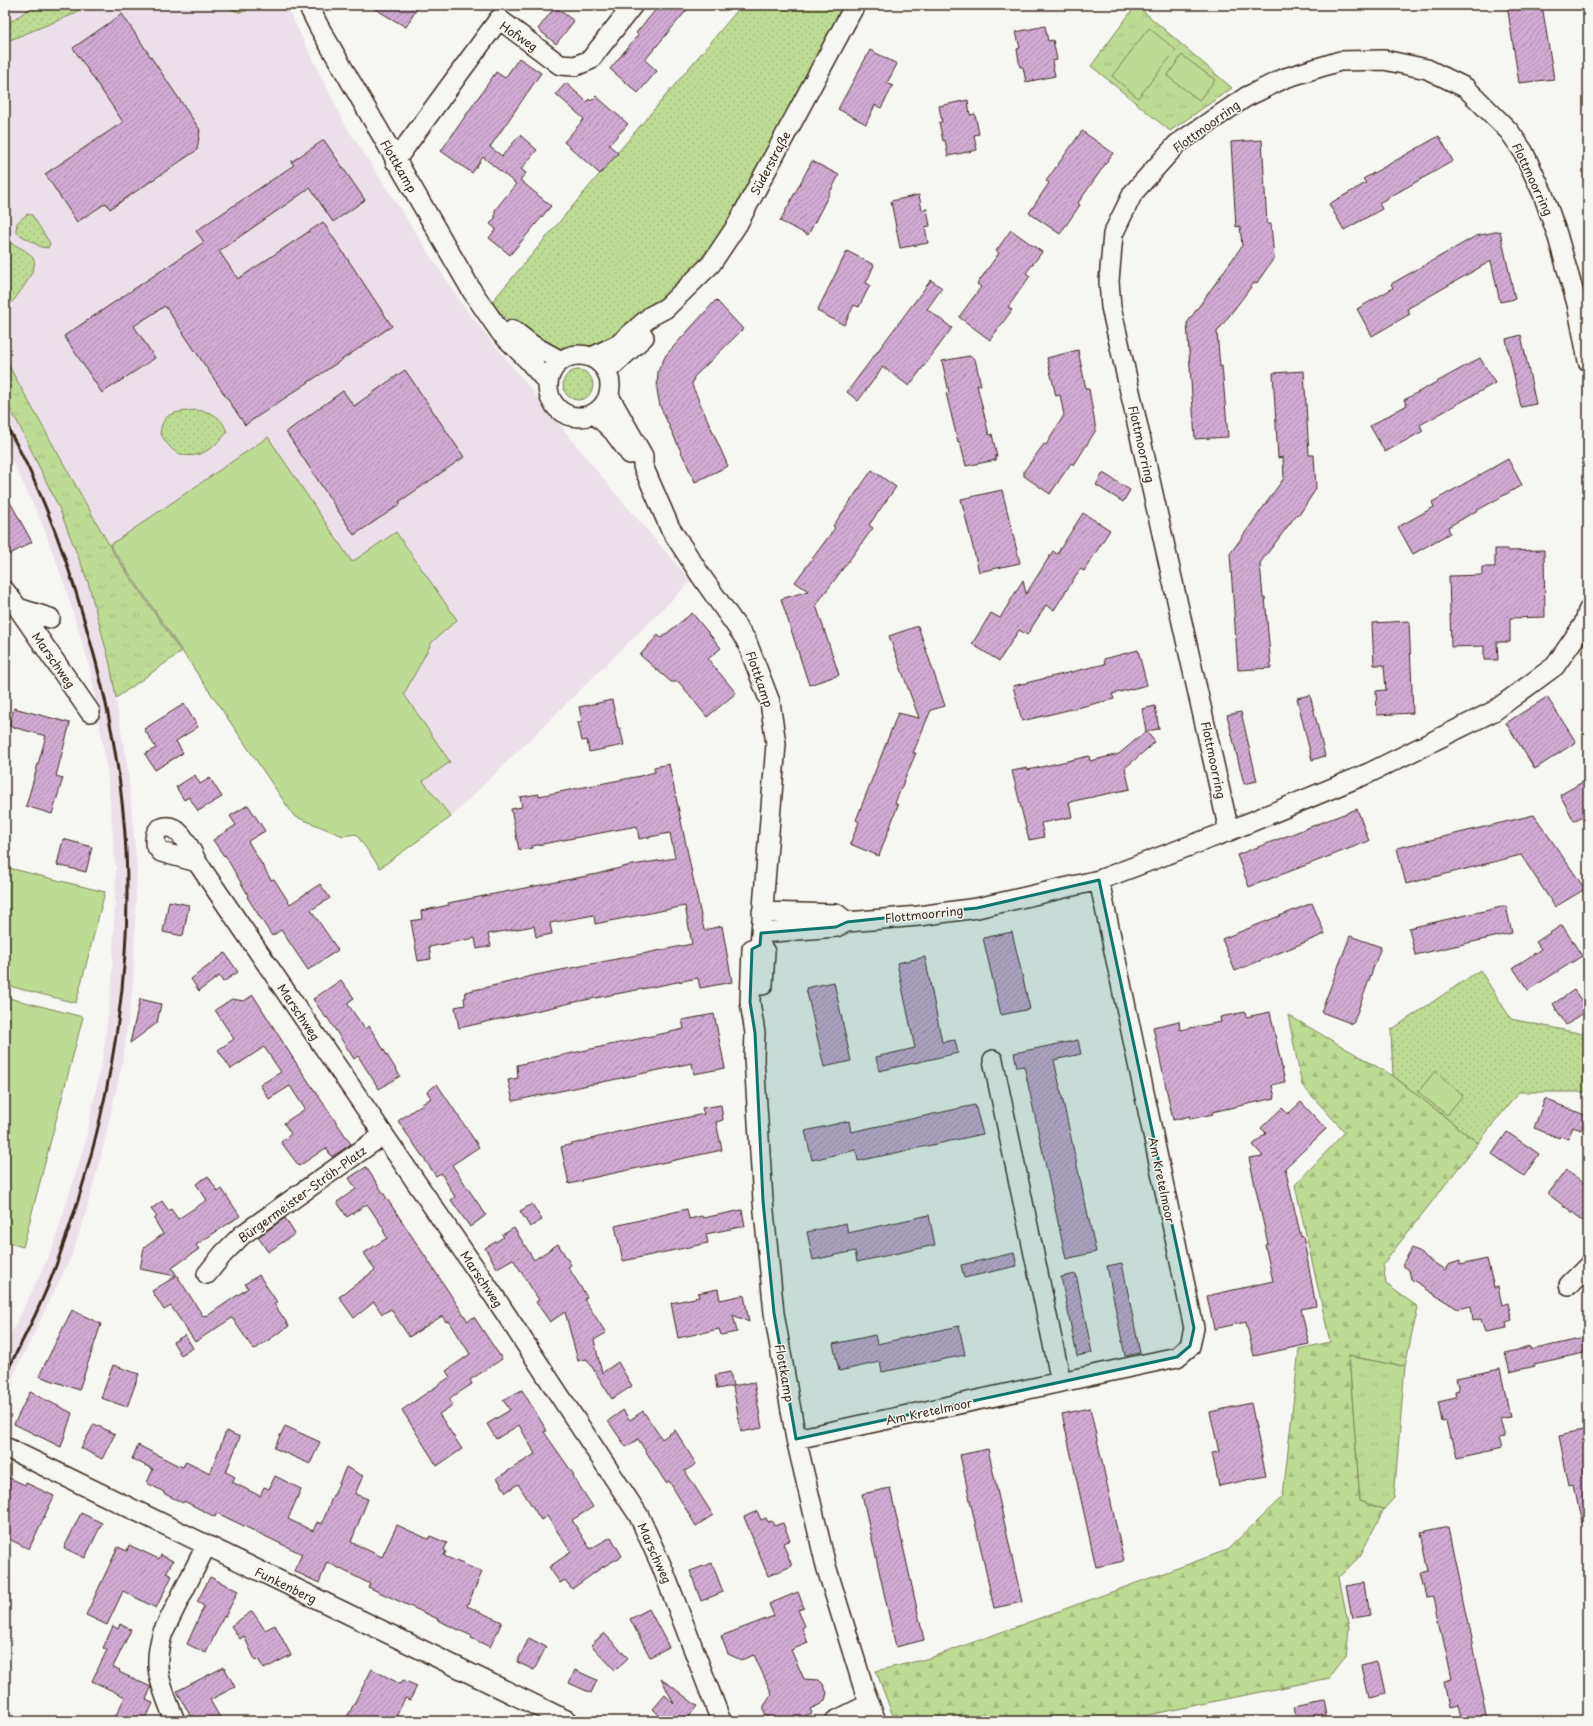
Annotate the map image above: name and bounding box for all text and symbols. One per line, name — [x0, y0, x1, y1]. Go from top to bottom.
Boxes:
street label: Hofweg — [496, 17, 542, 55]
street label: Flottmoorring — [1169, 96, 1243, 156]
street label: Süderstraße — [746, 128, 794, 198]
street label: Flottkamp — [377, 136, 421, 196]
street label: Flottmoorring — [1508, 139, 1558, 219]
street label: Flottmoorring — [1124, 404, 1160, 484]
street label: Marschweg — [28, 628, 80, 692]
street label: Flottkamp — [742, 648, 778, 710]
street label: Flottmoorring — [1197, 720, 1231, 800]
street label: Flottmoorring — [884, 901, 964, 927]
street label: Marschweg — [273, 980, 325, 1044]
street label: Am Kretelmoor — [1144, 1135, 1180, 1225]
street label: Bürgermeister-Ströh-Platz — [234, 1141, 370, 1247]
street label: Marschweg — [456, 1247, 508, 1311]
street label: Flottkamp — [771, 1343, 799, 1403]
street label: Am Kretelmoor — [884, 1393, 974, 1429]
street label: Marschweg — [634, 1520, 676, 1586]
street label: Funkenberg — [252, 1562, 320, 1608]

